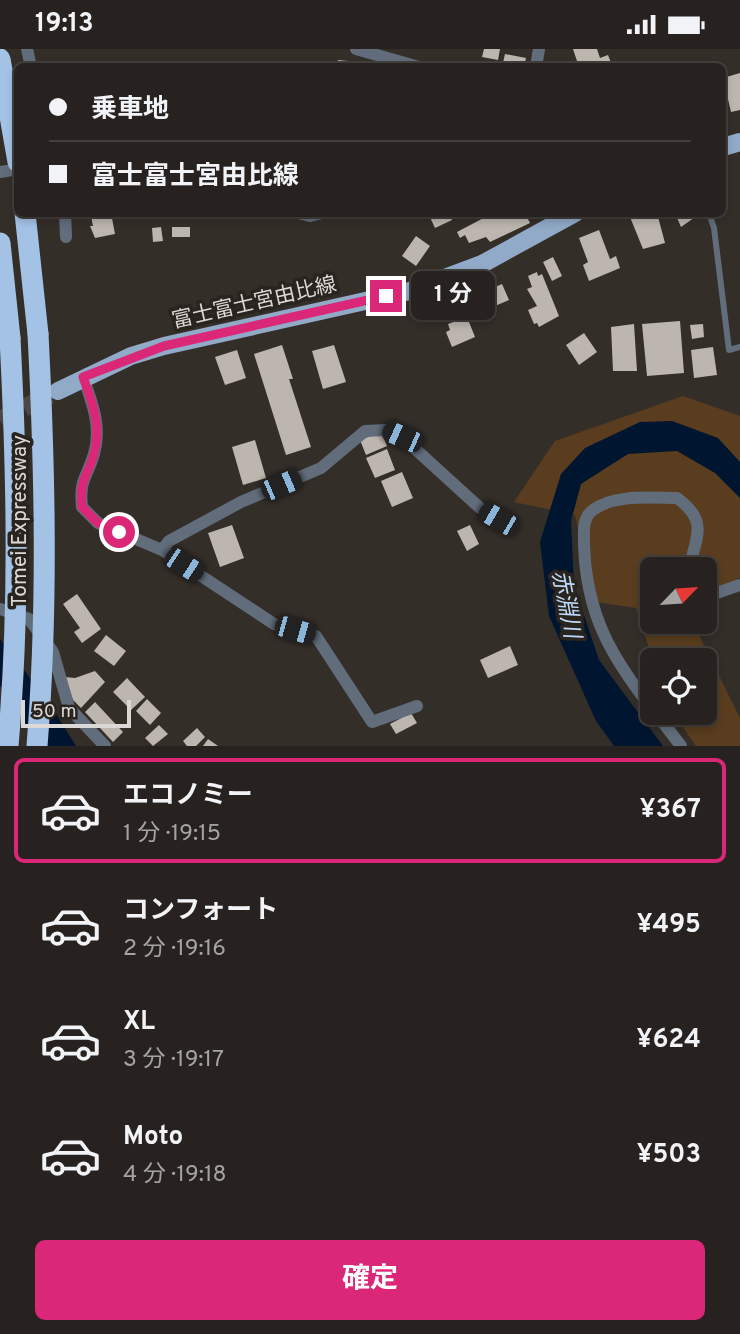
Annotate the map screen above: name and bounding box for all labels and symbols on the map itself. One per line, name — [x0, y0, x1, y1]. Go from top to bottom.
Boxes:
street label: 富士富士宮由比線 — [169, 271, 339, 336]
callout: 1 分 — [410, 271, 494, 321]
route end — [370, 280, 402, 312]
car — [379, 419, 426, 455]
street label: Tomei Expressway — [7, 435, 34, 607]
car — [258, 467, 305, 503]
car — [475, 499, 522, 539]
route start — [103, 516, 135, 548]
car — [161, 545, 208, 585]
north arrow — [640, 557, 718, 633]
water label: 赤淵川 — [544, 568, 586, 644]
car — [272, 614, 319, 646]
scale bar — [21, 697, 131, 729]

